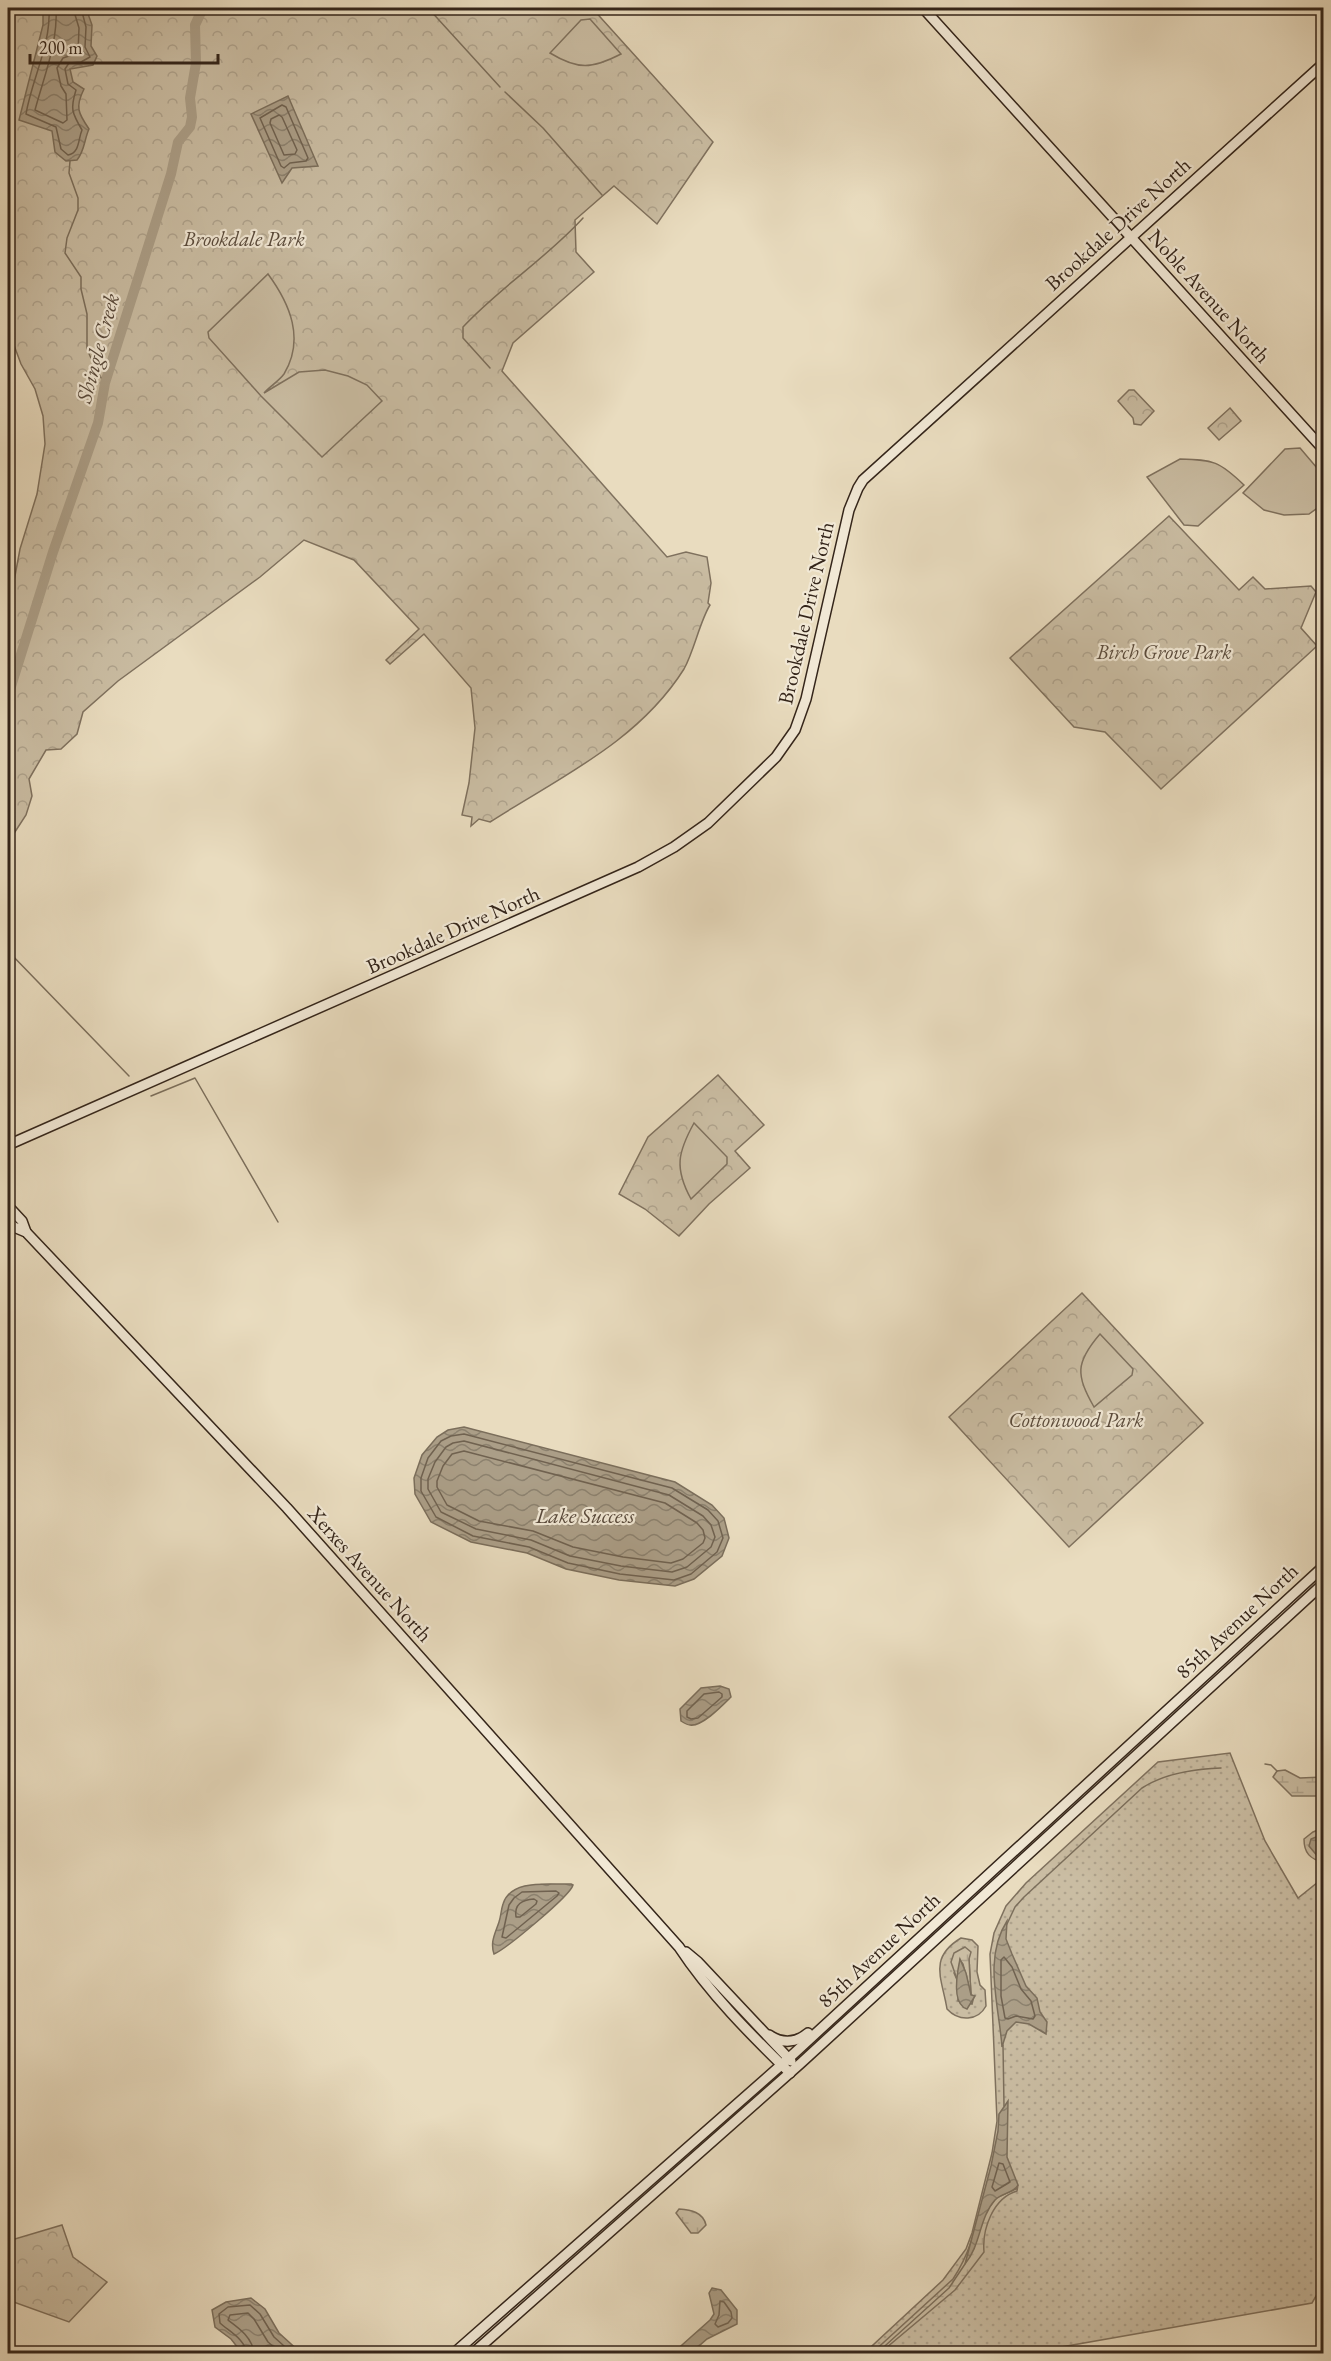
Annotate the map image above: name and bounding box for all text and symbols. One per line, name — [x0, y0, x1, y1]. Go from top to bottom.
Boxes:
scale bar — [30, 27, 218, 65]
text: 200 m — [39, 36, 83, 59]
street label: Brookdale Drive North — [1039, 151, 1196, 296]
street label: Noble Avenue North — [1142, 223, 1277, 368]
park label: Brookdale Park — [182, 225, 305, 252]
water label: Shingle Creek — [69, 290, 126, 407]
street label: Brookdale Drive North — [771, 519, 840, 707]
park label: Birch Grove Park — [1095, 638, 1232, 665]
street label: Brookdale Drive North — [362, 879, 544, 980]
park label: Cottonwood Park — [1009, 1406, 1144, 1433]
street label: Xerxes Avenue North — [302, 1499, 439, 1647]
water label: Lake Success — [535, 1501, 635, 1530]
street label: 85th Avenue North — [1170, 1557, 1304, 1684]
street label: 85th Avenue North — [812, 1886, 946, 2013]

